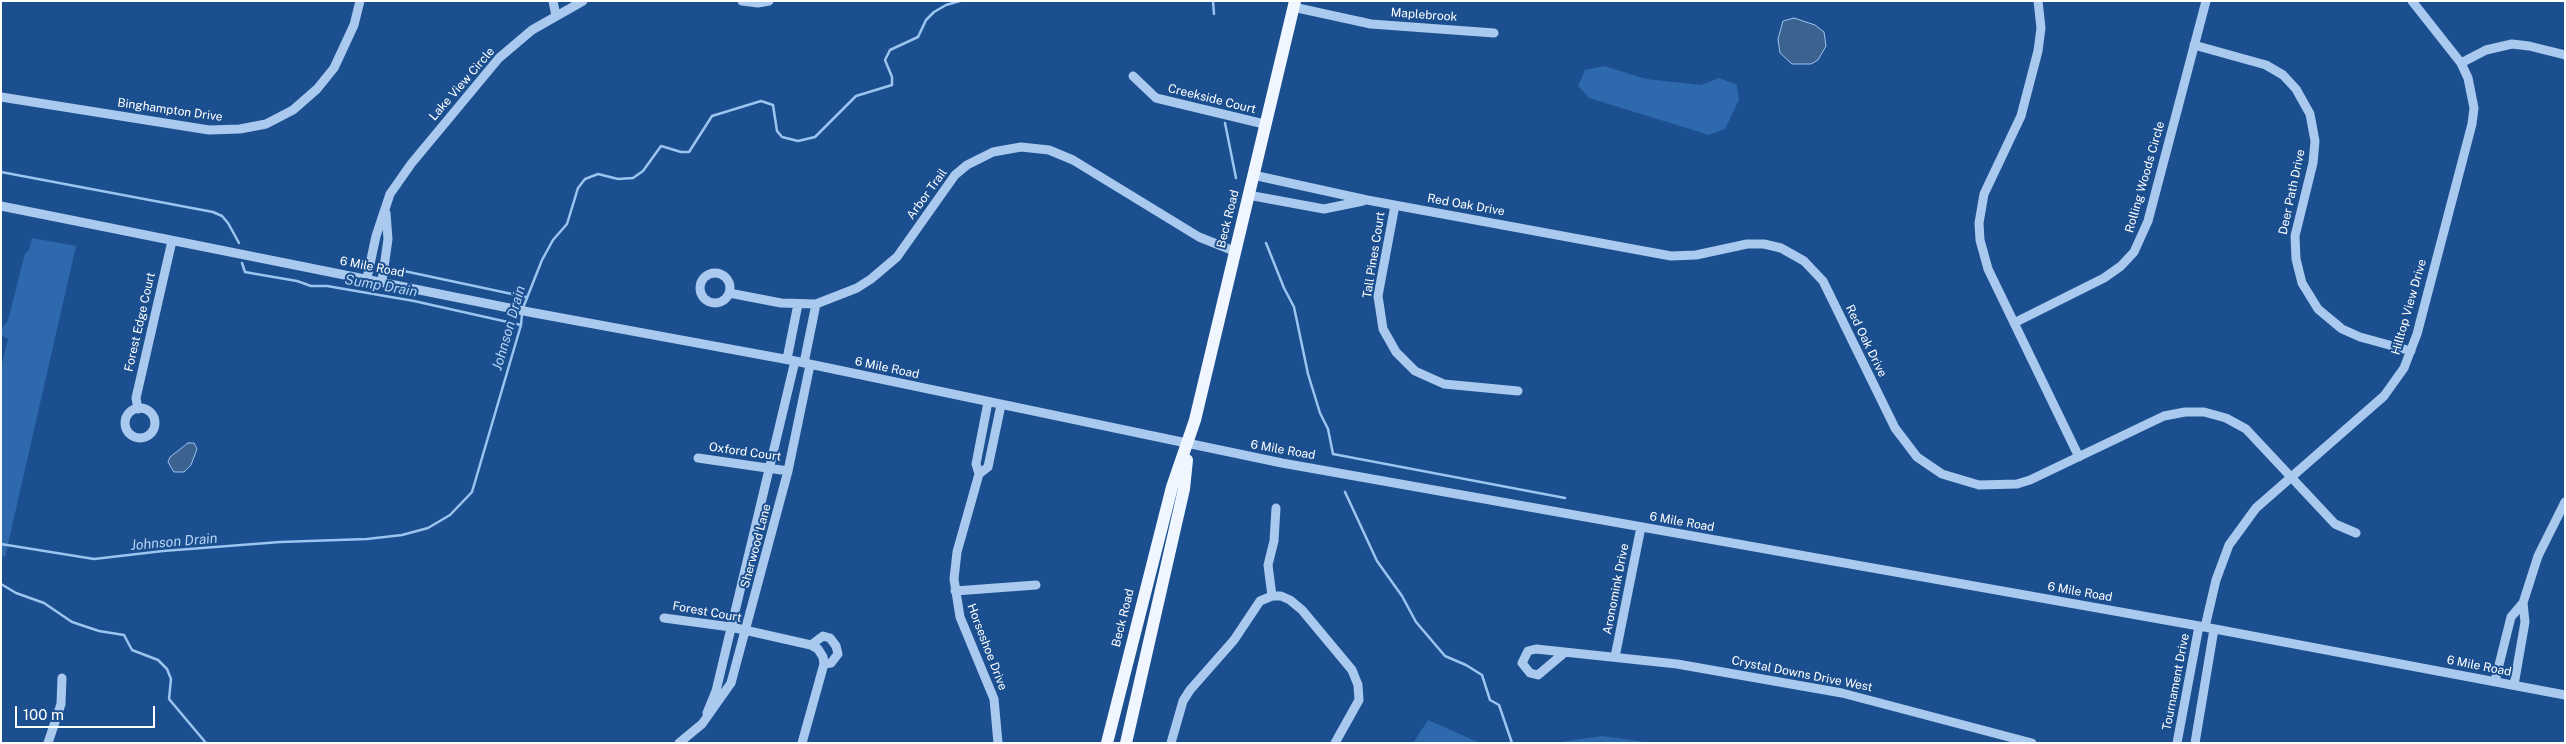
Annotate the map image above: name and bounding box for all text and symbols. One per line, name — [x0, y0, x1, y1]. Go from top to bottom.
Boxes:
street label: Maplebrook — [1390, 5, 1458, 25]
street label: Lake View Circle — [426, 45, 498, 123]
street label: Creekside Court — [1166, 81, 1258, 117]
street label: Binghampton Drive — [116, 95, 224, 125]
street label: Rolling Woods Circle — [2122, 120, 2168, 234]
street label: Deer Path Drive — [2276, 148, 2308, 236]
street label: Arbor Trail — [904, 166, 950, 222]
street label: Beck Road — [1214, 188, 1242, 250]
street label: Red Oak Drive — [1426, 191, 1506, 219]
street label: Tall Pines Court — [1360, 211, 1388, 299]
street label: 6 Mile Road — [338, 254, 406, 280]
street label: Hilltop View Drive — [2388, 257, 2430, 357]
street label: Forest Edge Court — [122, 271, 158, 373]
water label: Sump Drain — [343, 271, 419, 301]
water label: Johnson Drain — [489, 284, 529, 372]
street label: Red Oak Drive — [1842, 303, 1890, 379]
street label: 6 Mile Road — [853, 354, 921, 382]
street label: 6 Mile Road — [1249, 437, 1317, 463]
street label: Oxford Court — [708, 440, 782, 464]
street label: Sherwood Lane — [738, 502, 774, 590]
street label: 6 Mile Road — [1648, 509, 1716, 535]
water label: Johnson Drain — [130, 530, 218, 554]
street label: Aronomink Drive — [1600, 542, 1632, 636]
street label: 6 Mile Road — [2046, 579, 2114, 605]
street label: Beck Road — [1109, 587, 1137, 649]
street label: Forest Court — [671, 599, 743, 625]
street label: Horseshoe Drive — [964, 602, 1010, 692]
street label: Tournament Drive — [2160, 632, 2192, 732]
street label: Crystal Downs Drive West — [1730, 653, 1874, 695]
street label: 6 Mile Road — [2445, 653, 2513, 679]
scale bar — [18, 696, 158, 728]
text: 100 m — [23, 706, 64, 723]

